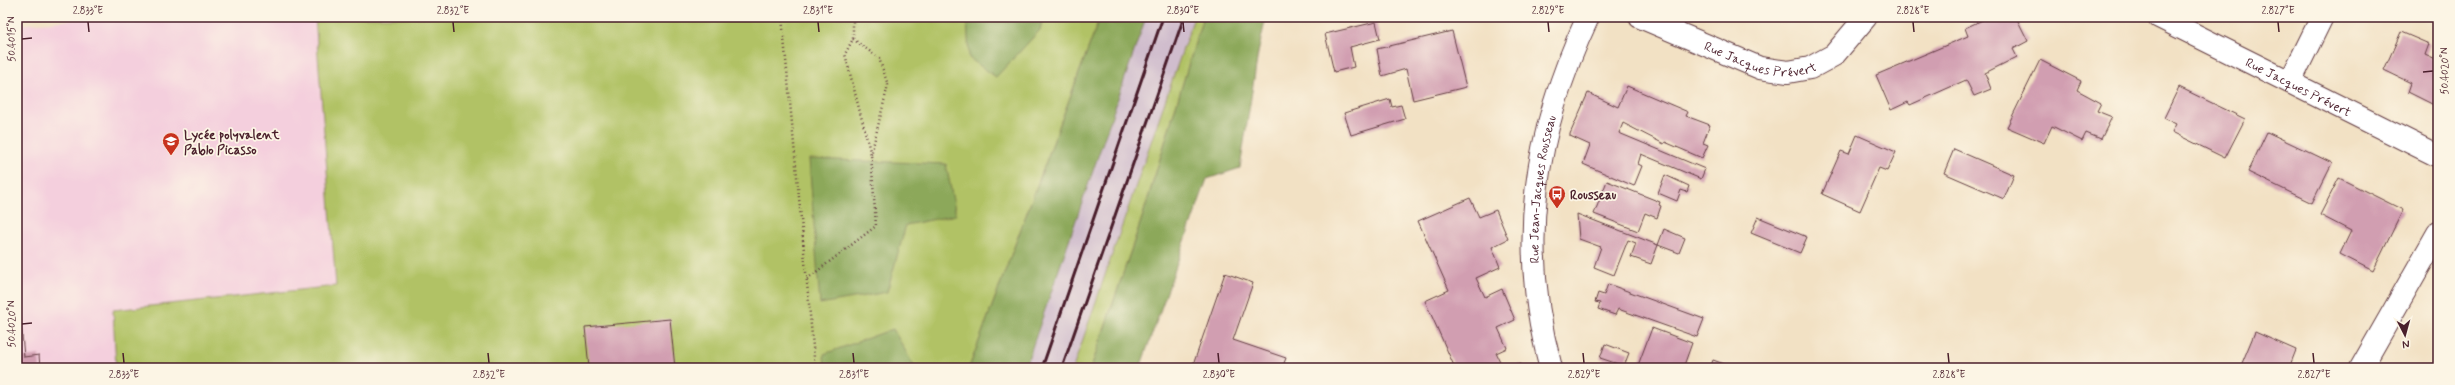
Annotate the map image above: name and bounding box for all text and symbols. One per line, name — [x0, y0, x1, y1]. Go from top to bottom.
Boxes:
text: 2.833°E — [73, 4, 103, 18]
text: 2.832°E — [437, 4, 469, 18]
text: 2.831°E — [803, 4, 833, 18]
text: 2.830°E — [1167, 4, 1199, 18]
text: 2.829°E — [1532, 4, 1564, 18]
text: 2.828°E — [1897, 4, 1930, 18]
text: 2.827°E — [2262, 4, 2295, 18]
text: 50.4015°N — [5, 16, 19, 62]
street label: Rue Jacques Prévert — [1701, 38, 1820, 82]
text: 50.4020°N — [2438, 47, 2452, 95]
street label: Rue Jacques Prévert — [2242, 54, 2354, 121]
street label: Rue Jean-Jacques Rousseau — [1526, 113, 1561, 264]
place label: Lycée polyvalent Pablo Picasso — [184, 127, 280, 159]
school or university icon: Lycée polyvalent Pablo Picasso — [161, 131, 181, 156]
bus stop icon: Rousseau — [1547, 184, 1567, 209]
place label: Rousseau — [1570, 187, 1617, 204]
text: 50.4020°N — [5, 300, 19, 348]
north arrow — [2385, 315, 2425, 355]
text: N — [2402, 337, 2410, 351]
text: 2.833°E — [109, 368, 139, 382]
text: 2.832°E — [473, 368, 505, 382]
text: 2.831°E — [839, 368, 869, 382]
text: 2.830°E — [1203, 368, 1235, 382]
text: 2.829°E — [1568, 368, 1600, 382]
text: 2.828°E — [1933, 368, 1966, 382]
text: 2.827°E — [2298, 368, 2331, 382]

